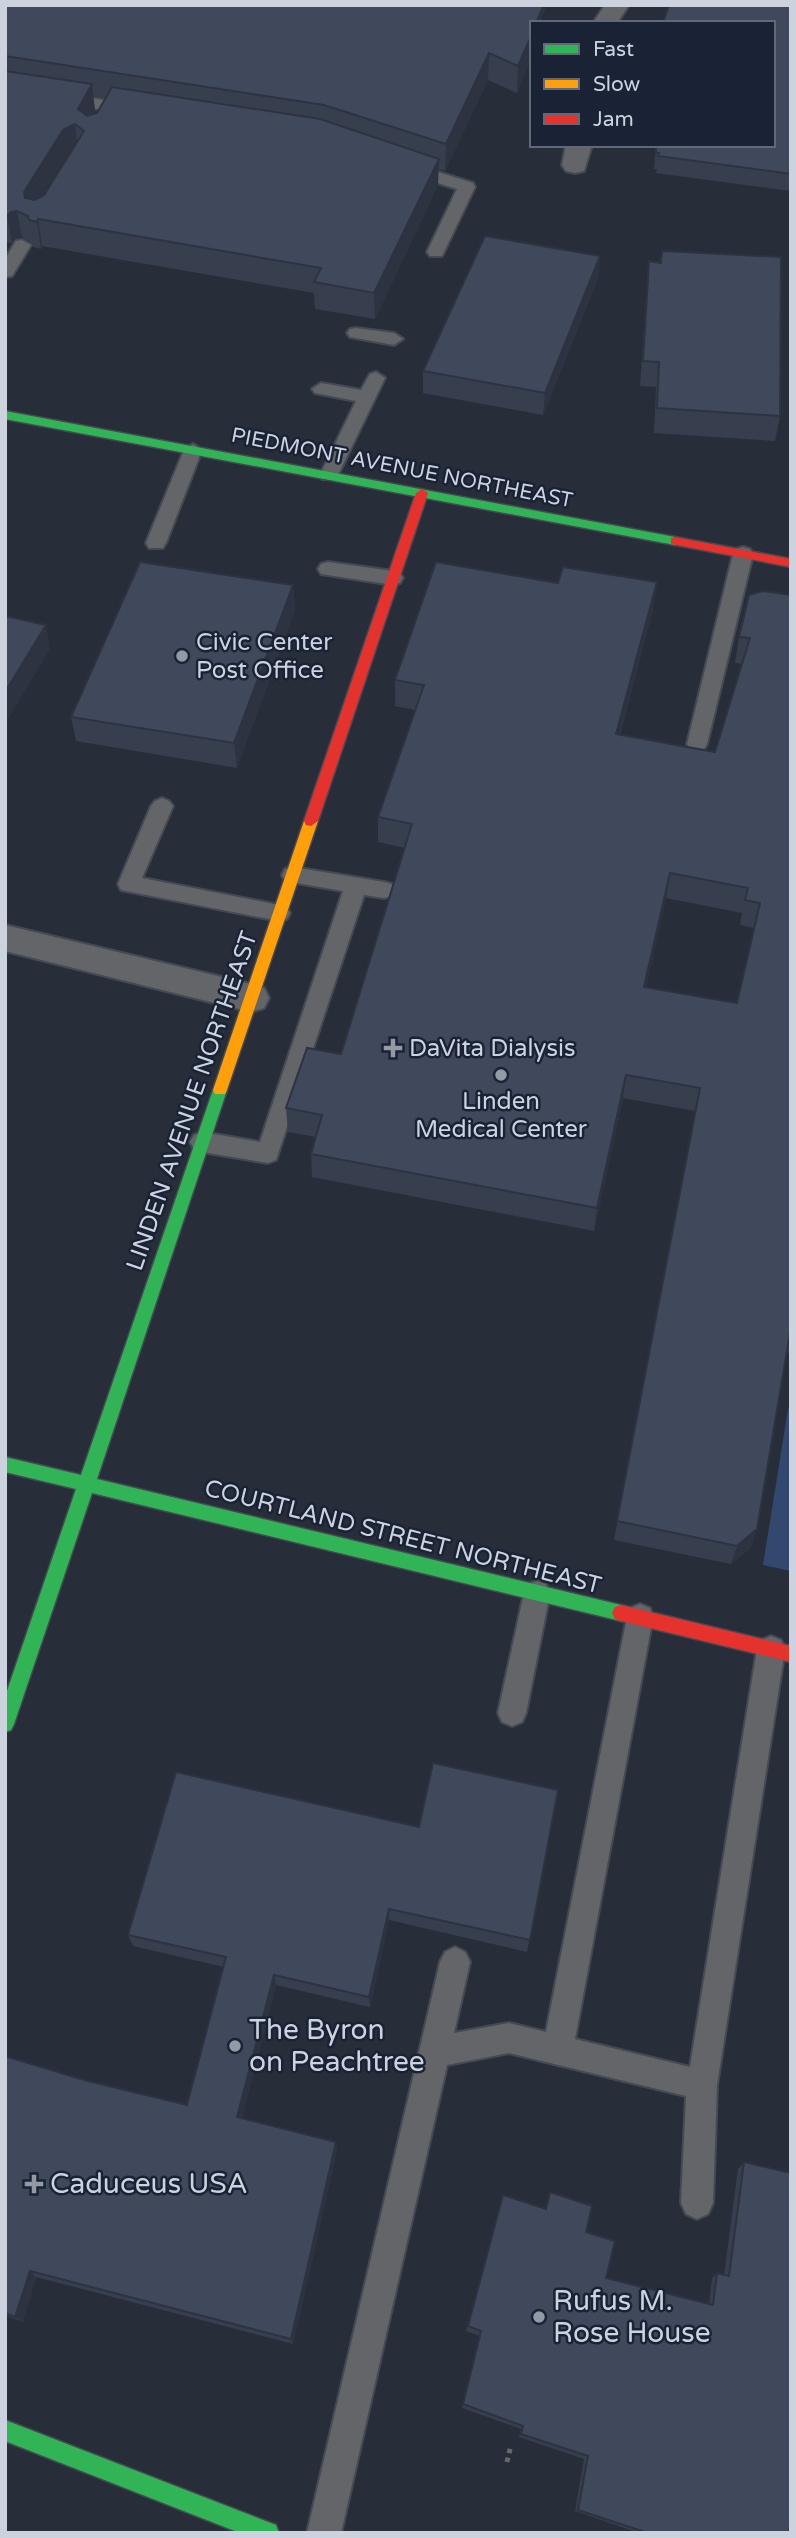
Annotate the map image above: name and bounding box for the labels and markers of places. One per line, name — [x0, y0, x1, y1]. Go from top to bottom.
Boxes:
place label: Civic Center Post Office — [196, 628, 333, 685]
marker: Civic Center Post Office — [174, 648, 190, 664]
place label: DaVita Dialysis — [409, 1034, 575, 1063]
marker: DaVita Dialysis — [383, 1038, 403, 1058]
marker: Linden Medical Center — [493, 1067, 509, 1083]
place label: Linden Medical Center — [415, 1087, 588, 1144]
place label: The Byron on Peachtree — [249, 2013, 425, 2079]
marker: The Byron on Peachtree — [227, 2038, 243, 2054]
place label: Caduceus USA — [50, 2167, 248, 2201]
marker: Caduceus USA — [24, 2174, 44, 2194]
place label: Rufus M. Rose House — [553, 2284, 711, 2350]
marker: Rufus M. Rose House — [531, 2309, 547, 2325]

